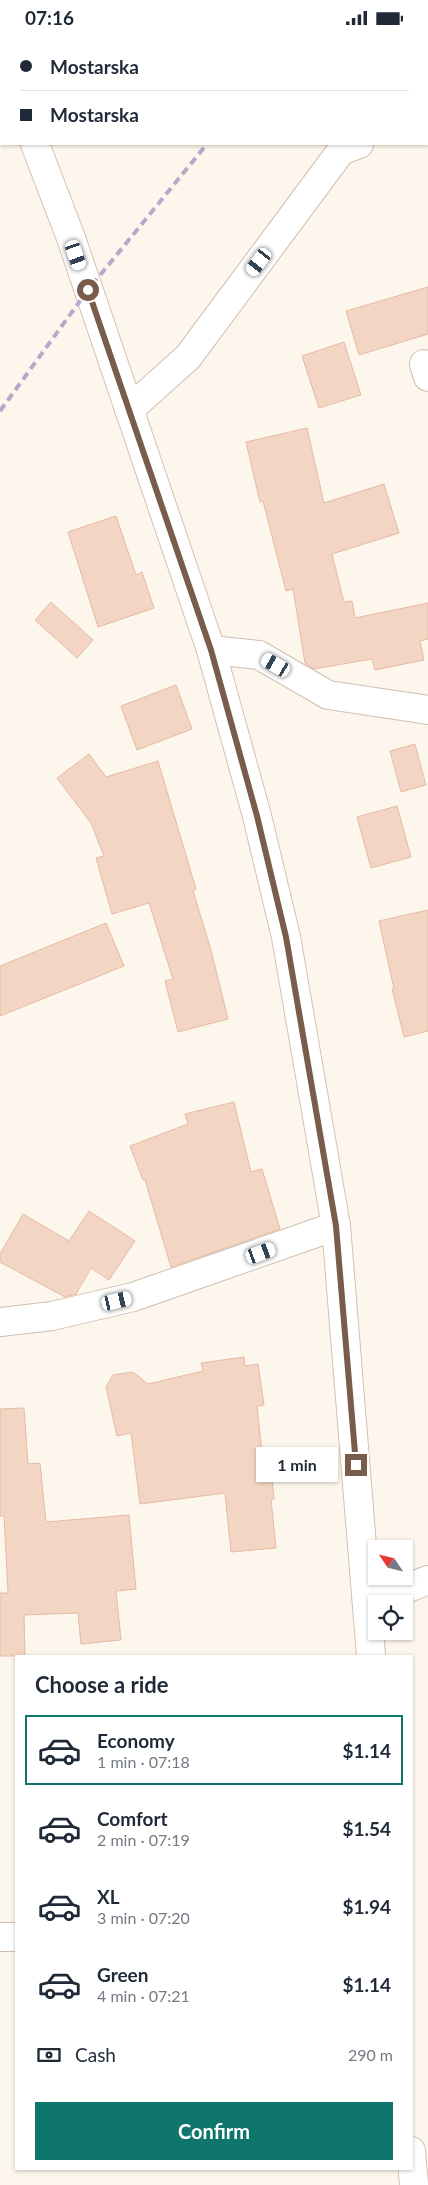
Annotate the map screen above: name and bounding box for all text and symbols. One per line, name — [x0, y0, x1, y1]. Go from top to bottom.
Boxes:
text: 07:16 — [25, 6, 74, 29]
text: Mostarska — [50, 55, 139, 78]
text: Mostarska — [50, 103, 139, 126]
car — [64, 238, 87, 272]
car — [243, 246, 274, 278]
route start — [77, 279, 99, 301]
car — [259, 651, 292, 679]
car — [244, 1241, 277, 1265]
car — [100, 1290, 133, 1312]
callout: 1 min — [256, 1447, 338, 1483]
route end — [345, 1454, 367, 1476]
text: 1 min — [277, 1455, 317, 1474]
north arrow — [368, 1540, 412, 1585]
map controls — [368, 1540, 413, 1640]
button: locate — [368, 1595, 413, 1640]
text: Choose a ride — [35, 1671, 169, 1698]
icon: car — [37, 1728, 82, 1773]
text: Economy — [97, 1729, 175, 1752]
text: $1.14 — [342, 1739, 391, 1762]
text: 1 min · 07:18 — [97, 1752, 190, 1771]
icon: car — [37, 1806, 82, 1851]
text: Comfort — [97, 1807, 168, 1830]
text: $1.54 — [342, 1817, 391, 1840]
text: 2 min · 07:19 — [97, 1830, 190, 1849]
icon: car — [37, 1884, 82, 1929]
text: XL — [97, 1885, 120, 1908]
text: $1.94 — [342, 1895, 391, 1918]
text: 3 min · 07:20 — [97, 1908, 190, 1927]
icon: car — [37, 1962, 82, 2007]
text: Green — [97, 1963, 148, 1986]
text: $1.14 — [342, 1973, 391, 1996]
text: 4 min · 07:21 — [97, 1986, 190, 2005]
icon: cash — [35, 2041, 63, 2069]
text: Cash — [75, 2043, 116, 2066]
text: 290 m — [348, 2045, 393, 2064]
button: Confirm — [35, 2102, 393, 2160]

